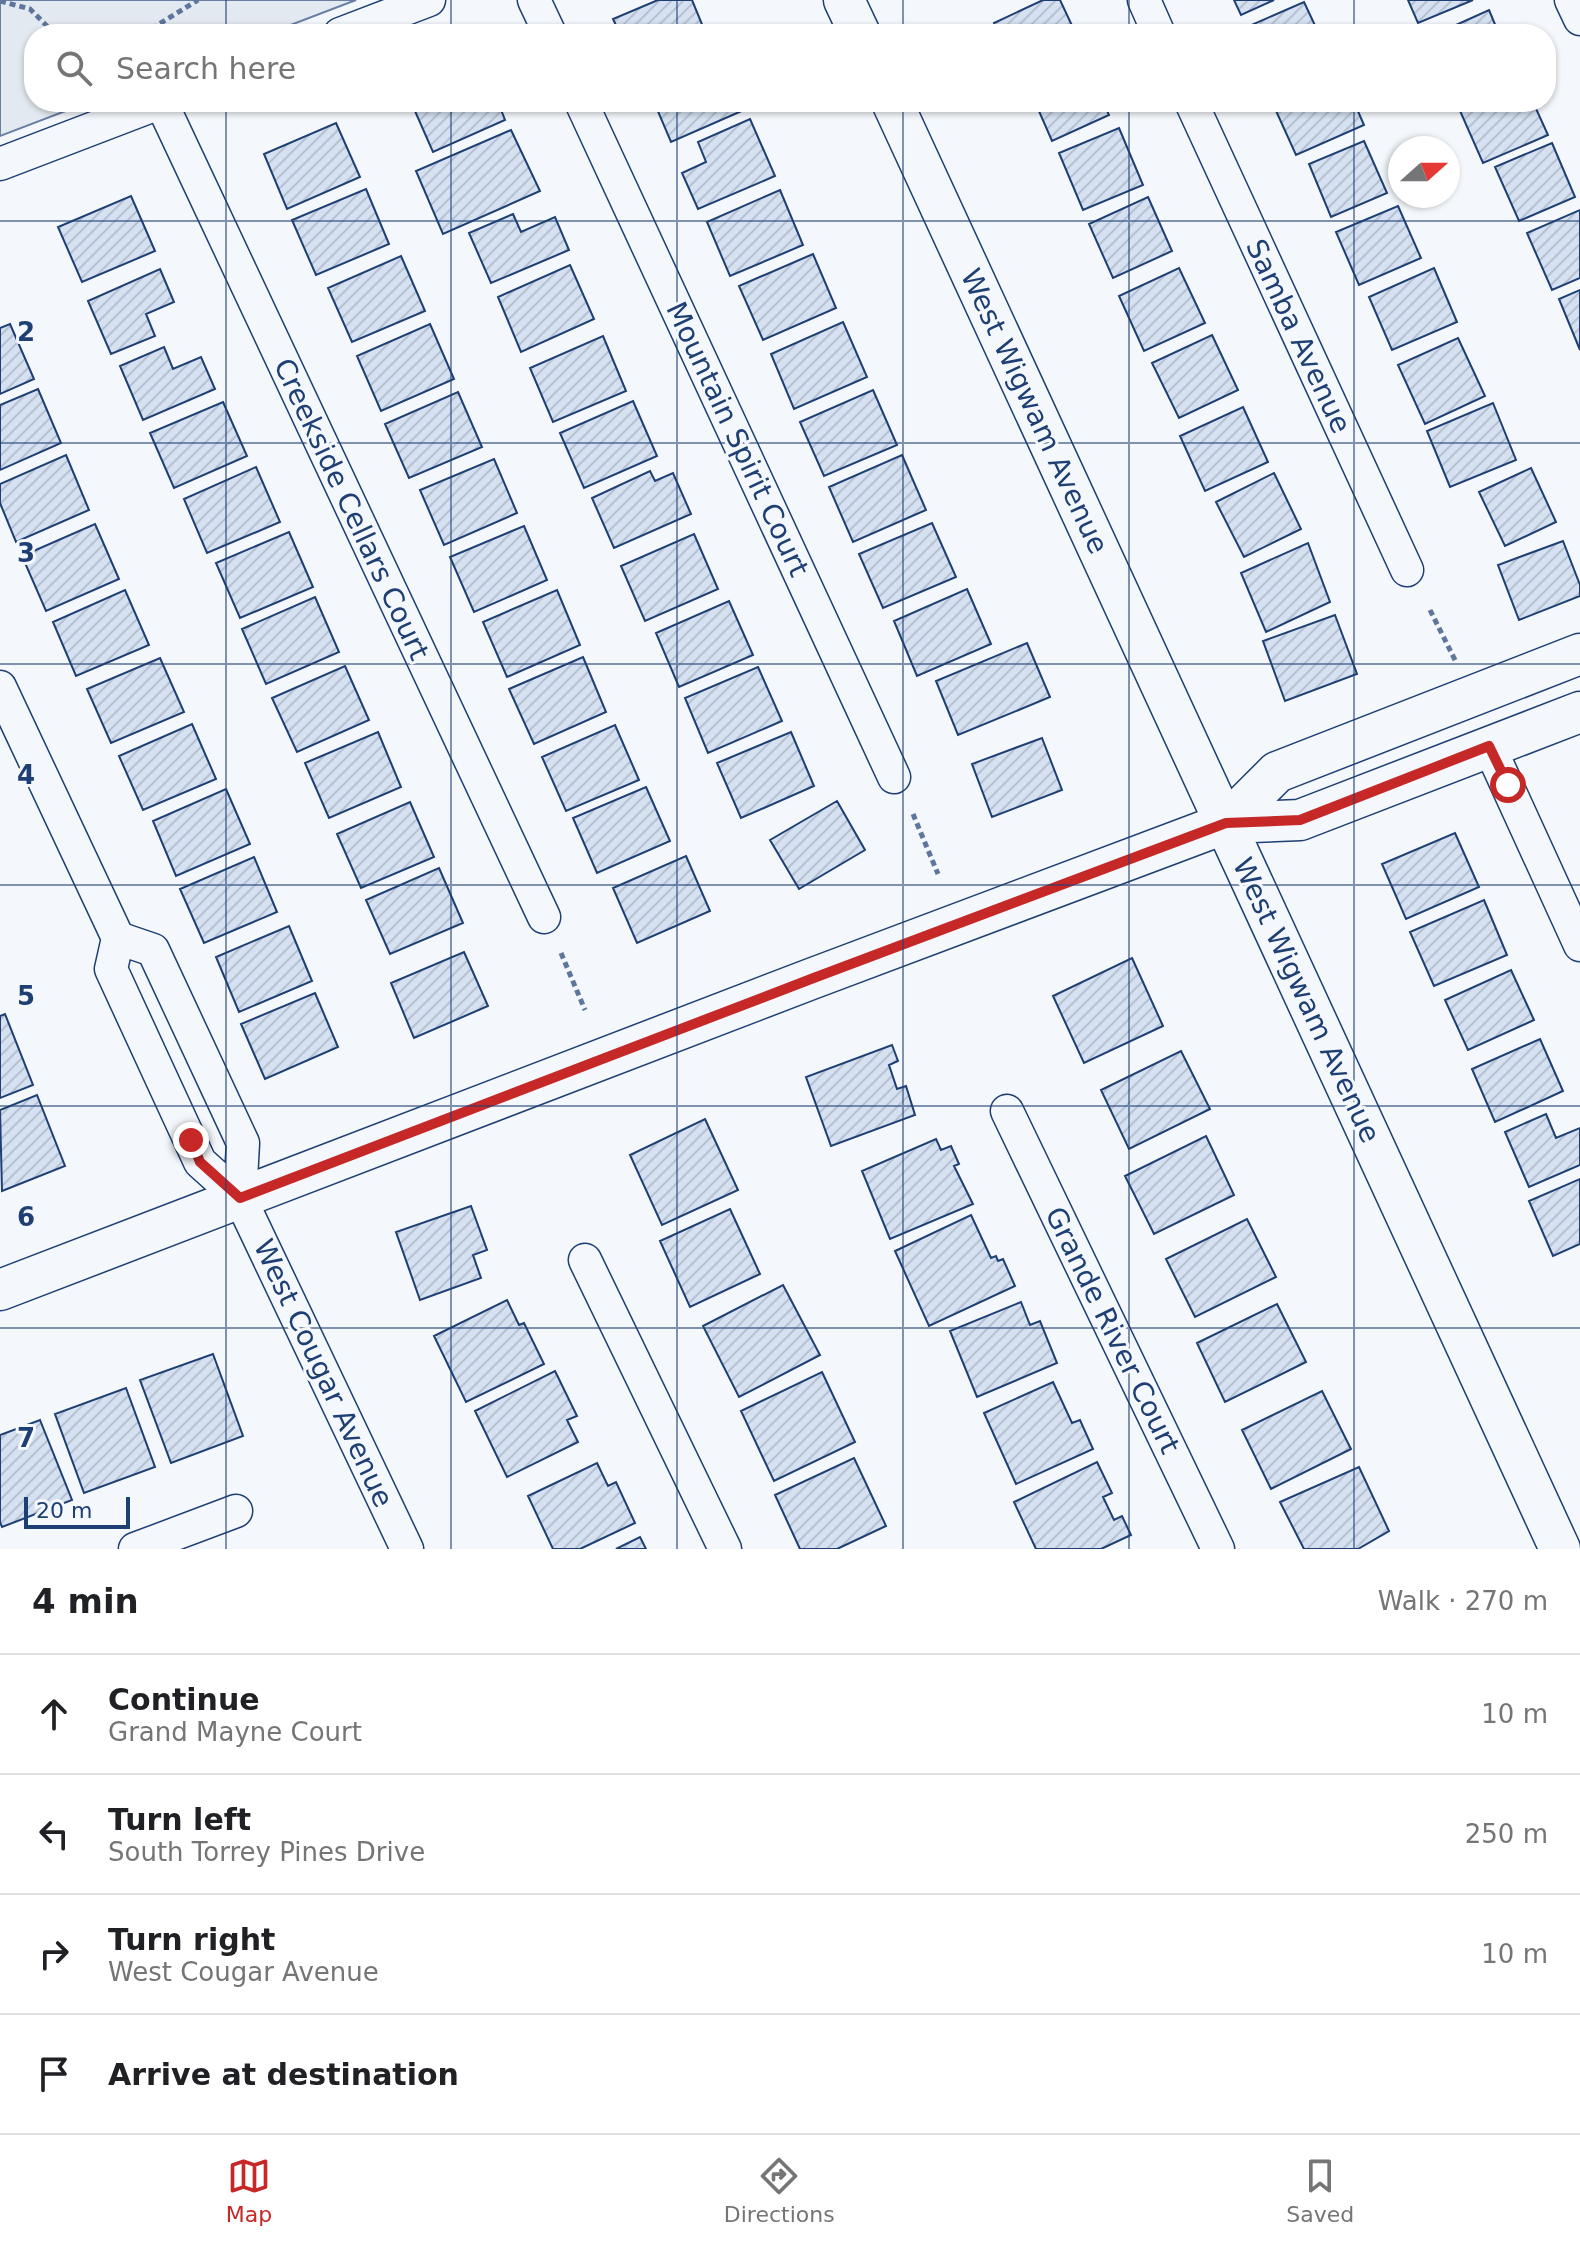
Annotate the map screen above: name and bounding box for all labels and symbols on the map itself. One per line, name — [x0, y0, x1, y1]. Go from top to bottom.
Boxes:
north arrow — [1388, 136, 1460, 208]
street label: Samba Avenue — [1239, 234, 1358, 438]
street label: West Wigwam Avenue — [954, 263, 1115, 559]
street label: Mountain Spirit Court — [659, 297, 816, 582]
text: 2 — [17, 317, 35, 347]
street label: Creekside Cellars Court — [267, 353, 436, 665]
text: 3 — [17, 538, 35, 568]
text: 4 — [17, 760, 35, 790]
route start — [1490, 767, 1526, 803]
street label: West Wigwam Avenue — [1226, 852, 1387, 1148]
text: 5 — [17, 981, 35, 1011]
route end — [173, 1122, 209, 1158]
street label: Grande River Court — [1038, 1201, 1187, 1459]
text: 6 — [17, 1202, 35, 1232]
street label: West Cougar Avenue — [247, 1234, 400, 1512]
text: 7 — [17, 1423, 35, 1453]
scale bar — [24, 1493, 130, 1529]

